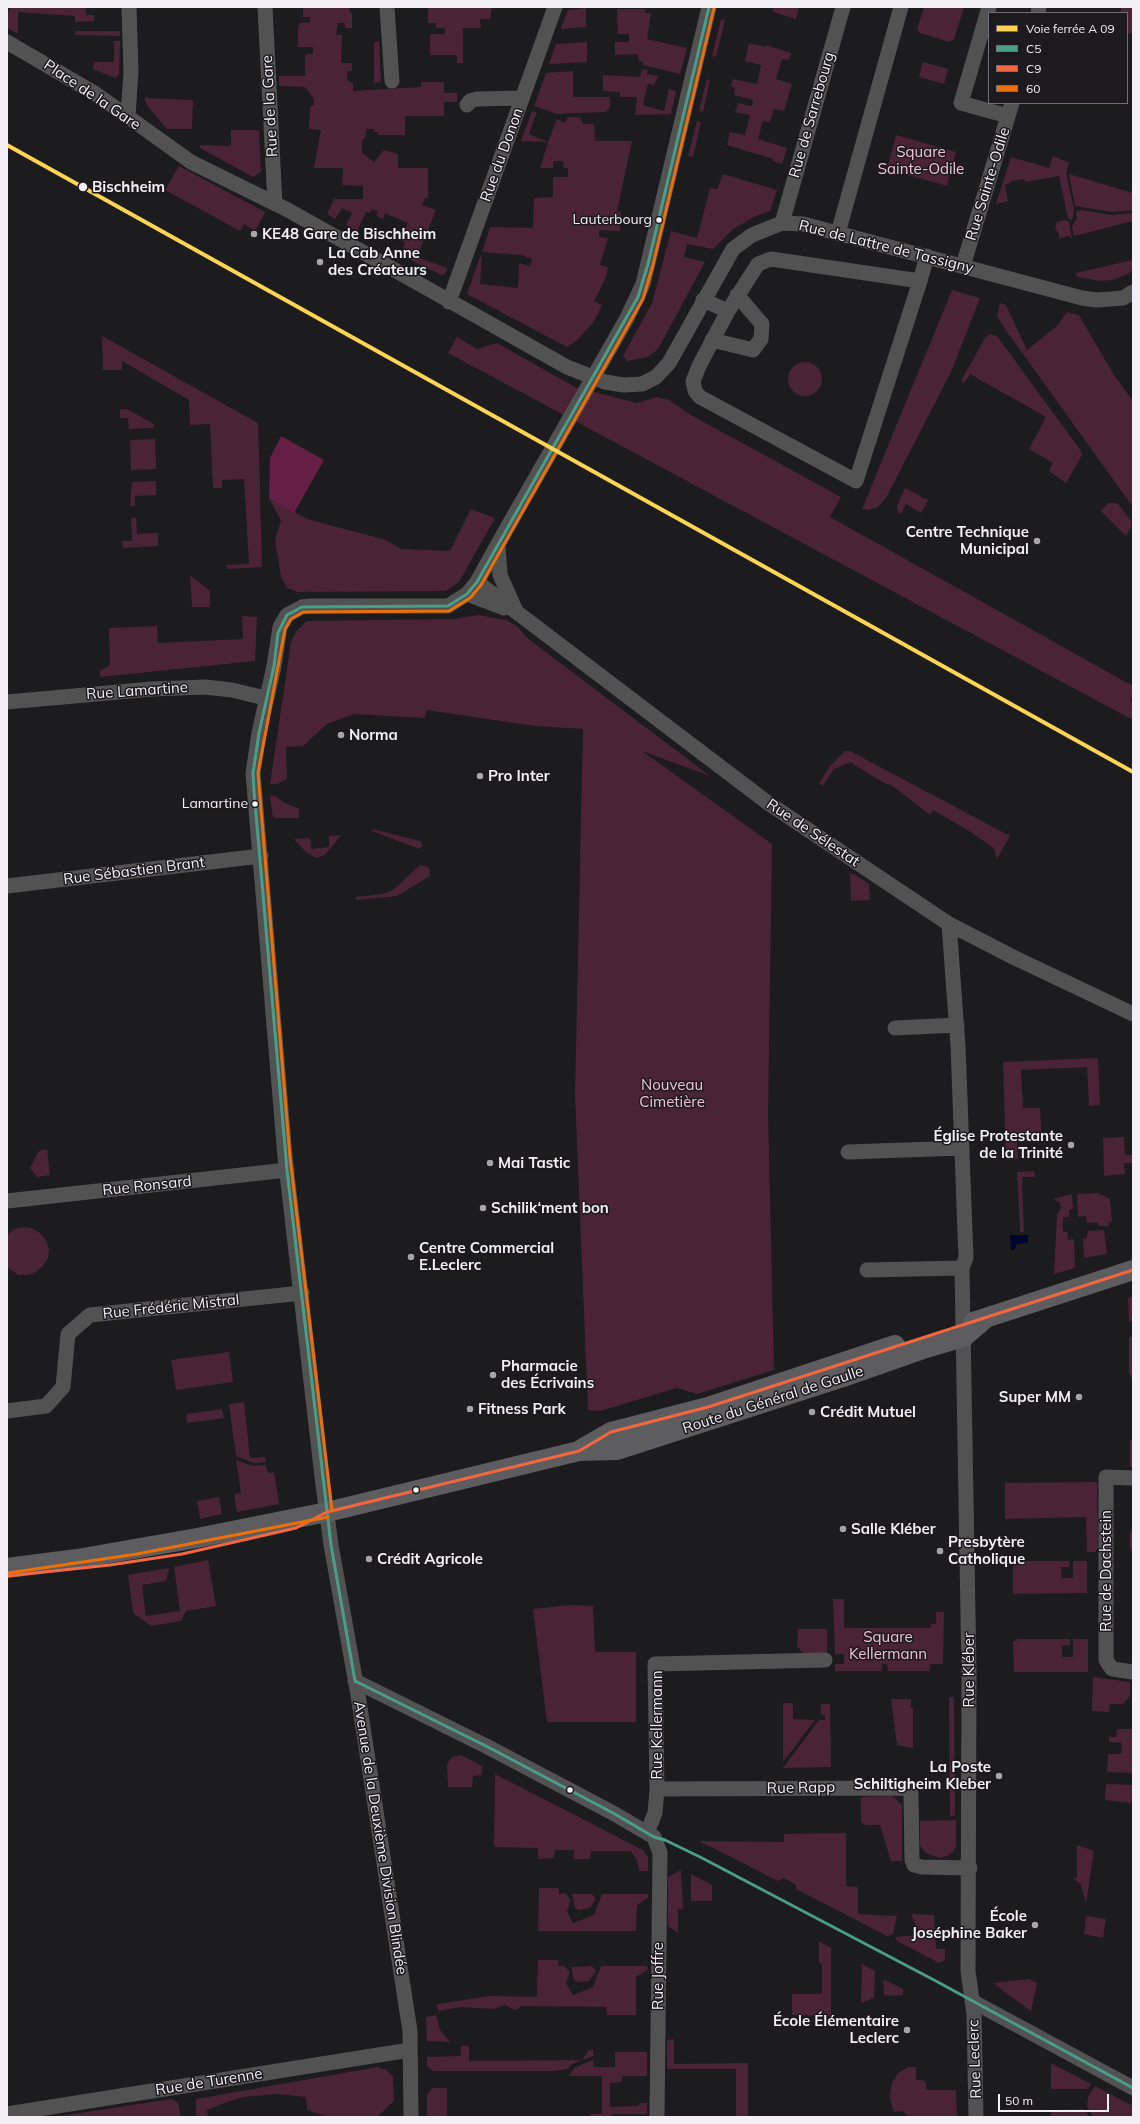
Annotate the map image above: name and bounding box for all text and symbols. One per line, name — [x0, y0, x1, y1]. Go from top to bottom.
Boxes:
legend — [988, 12, 1128, 104]
text: Voie ferrée A 09 — [1026, 21, 1115, 36]
text: C5 — [1026, 41, 1041, 56]
street label: Rue de Sarrebourg — [785, 50, 839, 180]
street label: Rue de la Gare — [258, 55, 282, 157]
street label: Place de la Gare — [40, 56, 144, 134]
text: C9 — [1026, 61, 1041, 76]
text: 60 — [1026, 81, 1040, 96]
street label: Rue du Donon — [477, 106, 527, 204]
street label: Rue Sainte-Odile — [962, 125, 1014, 243]
park label: Square Sainte-Odile — [878, 143, 964, 178]
place label: Bischheim — [92, 178, 165, 196]
marker: Bischheim — [77, 181, 89, 193]
place label: Lauterbourg — [572, 212, 652, 228]
marker: Lauterbourg — [654, 215, 664, 225]
street label: Rue de Lattre de Tassigny — [797, 217, 975, 277]
place label: KE48 Gare de Bischheim — [262, 225, 436, 243]
marker: KE48 Gare de Bischheim — [249, 229, 259, 239]
place label: La Cab Anne des Créateurs — [328, 244, 427, 279]
marker: La Cab Anne des Créateurs — [315, 257, 325, 267]
place label: Centre Technique Municipal — [906, 523, 1029, 558]
marker: Centre Technique Municipal — [1032, 536, 1042, 546]
street label: Rue Lamartine — [85, 678, 189, 704]
place label: Norma — [349, 726, 398, 744]
marker: Norma — [336, 730, 346, 740]
place label: Pro Inter — [488, 767, 550, 785]
marker: Pro Inter — [475, 771, 485, 781]
street label: Rue de Sélestat — [763, 795, 863, 871]
place label: Lamartine — [182, 796, 248, 812]
marker: Lamartine — [250, 799, 260, 809]
street label: Rue Sébastien Brant — [62, 853, 206, 889]
park label: Nouveau Cimetière — [639, 1076, 705, 1111]
place label: Église Protestante de la Trinité — [934, 1127, 1063, 1162]
marker: Église Protestante de la Trinité — [1066, 1140, 1076, 1150]
place label: Mai Tastic — [498, 1154, 570, 1172]
marker: Mai Tastic — [485, 1158, 495, 1168]
street label: Rue Ronsard — [102, 1172, 192, 1200]
place label: Schilik‘ment bon — [491, 1199, 609, 1217]
marker: Schilik‘ment bon — [478, 1203, 488, 1213]
place label: Centre Commercial E.Leclerc — [419, 1239, 554, 1274]
marker: Centre Commercial E.Leclerc — [406, 1252, 416, 1262]
street label: Rue Frédéric Mistral — [102, 1291, 240, 1323]
place label: Pharmacie des Écrivains — [501, 1357, 594, 1392]
street label: Route du Général de Gaulle — [680, 1362, 866, 1438]
marker: Pharmacie des Écrivains — [488, 1370, 498, 1380]
place label: Super MM — [999, 1388, 1071, 1406]
marker: Super MM — [1074, 1392, 1084, 1402]
place label: Fitness Park — [478, 1400, 566, 1418]
place label: Crédit Mutuel — [820, 1403, 916, 1421]
marker: Fitness Park — [465, 1404, 475, 1414]
marker: Crédit Mutuel — [807, 1407, 817, 1417]
unlabelled marker — [411, 1485, 421, 1495]
street label: Rue de Dachstein — [1097, 1510, 1115, 1632]
place label: Salle Kléber — [851, 1520, 936, 1538]
marker: Salle Kléber — [838, 1524, 848, 1534]
place label: Presbytère Catholique — [948, 1533, 1025, 1568]
marker: Presbytère Catholique — [935, 1546, 945, 1556]
place label: Crédit Agricole — [377, 1550, 483, 1568]
marker: Crédit Agricole — [364, 1554, 374, 1564]
park label: Square Kellermann — [849, 1628, 927, 1663]
street label: Rue Kléber — [960, 1633, 978, 1707]
street label: Rue Kellermann — [648, 1670, 666, 1780]
street label: Avenue de la Deuxième Division Blindée — [349, 1700, 411, 1976]
place label: La Poste Schiltigheim Kleber — [854, 1758, 991, 1793]
marker: La Poste Schiltigheim Kleber — [994, 1771, 1004, 1781]
street label: Rue Rapp — [767, 1778, 835, 1798]
unlabelled marker — [565, 1785, 575, 1795]
place label: École Joséphine Baker — [911, 1907, 1027, 1942]
marker: École Joséphine Baker — [1030, 1920, 1040, 1930]
street label: Rue Joffre — [649, 1942, 667, 2010]
place label: École Élémentaire Leclerc — [773, 2012, 899, 2047]
street label: Rue Leclerc — [965, 2019, 985, 2099]
marker: École Élémentaire Leclerc — [902, 2025, 912, 2035]
street label: Rue de Turenne — [154, 2065, 264, 2099]
scale bar — [1000, 2086, 1111, 2112]
text: 50 m — [1005, 2093, 1033, 2108]

